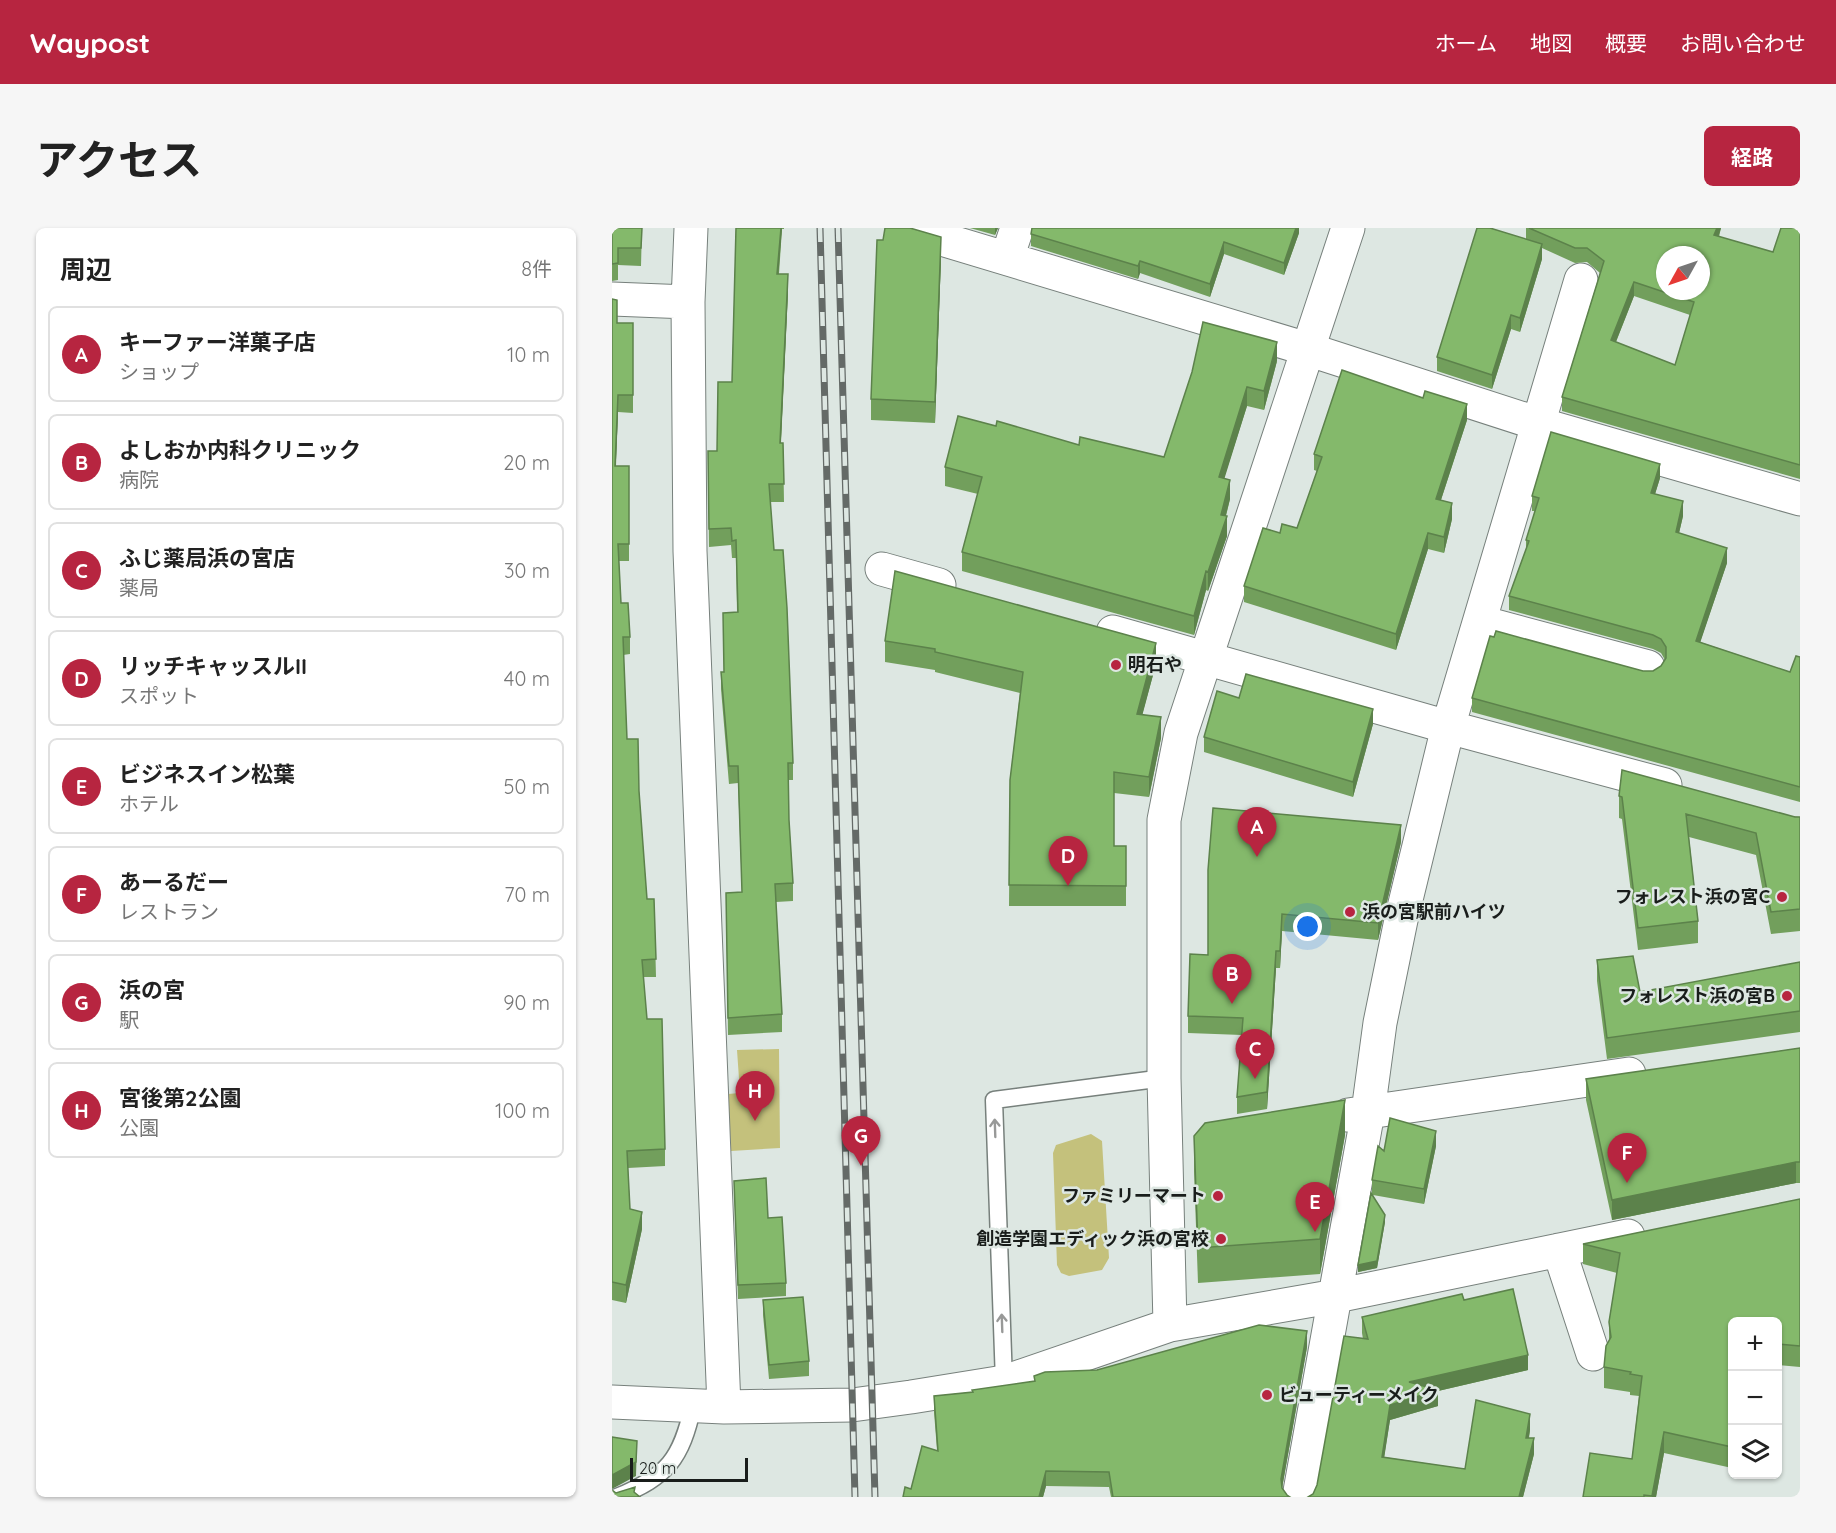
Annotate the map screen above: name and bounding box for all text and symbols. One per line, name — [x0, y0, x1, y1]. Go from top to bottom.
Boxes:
text: Waypost — [30, 25, 150, 60]
text: ホーム — [1435, 30, 1497, 56]
text: 地図 — [1530, 30, 1572, 56]
text: 概要 — [1605, 30, 1647, 56]
text: お問い合わせ — [1680, 30, 1806, 56]
button: 経路 — [1704, 126, 1800, 186]
text: アクセス — [36, 133, 202, 186]
north arrow — [1656, 246, 1710, 300]
text: 周辺 — [60, 253, 112, 286]
text: 8件 — [521, 256, 552, 281]
text: キーファー洋菓子店 — [119, 328, 316, 356]
text: A — [75, 342, 88, 367]
text: 10 m — [507, 342, 550, 367]
text: ショップ — [119, 359, 199, 384]
text: よしおか内科クリニック — [119, 436, 361, 464]
text: B — [75, 450, 88, 475]
text: 20 m — [503, 450, 550, 475]
text: 病院 — [119, 467, 159, 492]
text: ふじ薬局浜の宮店 — [119, 544, 295, 572]
text: C — [75, 558, 88, 583]
text: 30 m — [504, 558, 550, 583]
text: 薬局 — [119, 575, 159, 600]
text: リッチキャッスルII — [119, 652, 307, 680]
place label: 明石や — [1128, 653, 1182, 676]
marker: 明石や — [1109, 658, 1123, 672]
text: D — [74, 666, 89, 691]
text: 40 m — [504, 666, 550, 691]
text: スポット — [119, 683, 199, 708]
text: ビジネスイン松葉 — [119, 760, 295, 788]
text: E — [76, 774, 87, 799]
text: 50 m — [504, 774, 550, 799]
text: ホテル — [119, 791, 179, 816]
pin: A — [1238, 808, 1276, 857]
pin: D — [1048, 836, 1088, 886]
text: あーるだー — [119, 868, 229, 896]
text: F — [76, 882, 87, 907]
text: 70 m — [504, 882, 550, 907]
place label: フォレスト浜の宮C — [1615, 885, 1770, 908]
marker: フォレスト浜の宮C — [1775, 890, 1789, 904]
text: レストラン — [119, 899, 219, 924]
place label: 浜の宮駅前ハイツ — [1362, 900, 1506, 923]
marker: 浜の宮駅前ハイツ — [1343, 905, 1357, 919]
your location — [1293, 912, 1322, 941]
pin: B — [1212, 954, 1252, 1004]
text: 浜の宮 — [119, 976, 185, 1004]
place label: フォレスト浜の宮B — [1619, 984, 1775, 1007]
marker: フォレスト浜の宮B — [1780, 989, 1794, 1003]
text: G — [75, 990, 88, 1015]
text: 90 m — [503, 990, 550, 1015]
text: 駅 — [119, 1007, 139, 1032]
pin: C — [1236, 1030, 1274, 1079]
pin: H — [736, 1072, 774, 1121]
text: 宮後第2公園 — [119, 1084, 242, 1112]
text: H — [74, 1098, 89, 1123]
text: 100 m — [495, 1098, 550, 1123]
text: 公園 — [119, 1115, 159, 1140]
pin: G — [842, 1116, 880, 1166]
one-way arrow — [990, 1119, 1001, 1139]
pin: F — [1608, 1134, 1646, 1183]
pin: E — [1296, 1182, 1334, 1232]
place label: ファミリーマート — [1062, 1184, 1206, 1207]
marker: ファミリーマート — [1211, 1189, 1225, 1203]
place label: 創造学園エディック浜の宮校 — [976, 1227, 1209, 1250]
marker: 創造学園エディック浜の宮校 — [1214, 1232, 1228, 1246]
one-way arrow — [996, 1314, 1008, 1334]
map controls — [1728, 1317, 1782, 1479]
button: + — [1728, 1317, 1782, 1371]
button: − — [1728, 1371, 1782, 1425]
place label: ビューティーメイク — [1279, 1383, 1439, 1406]
marker: ビューティーメイク — [1260, 1388, 1274, 1402]
button: layers — [1728, 1425, 1782, 1479]
scale bar — [630, 1455, 748, 1482]
text: 20 m — [639, 1458, 676, 1478]

